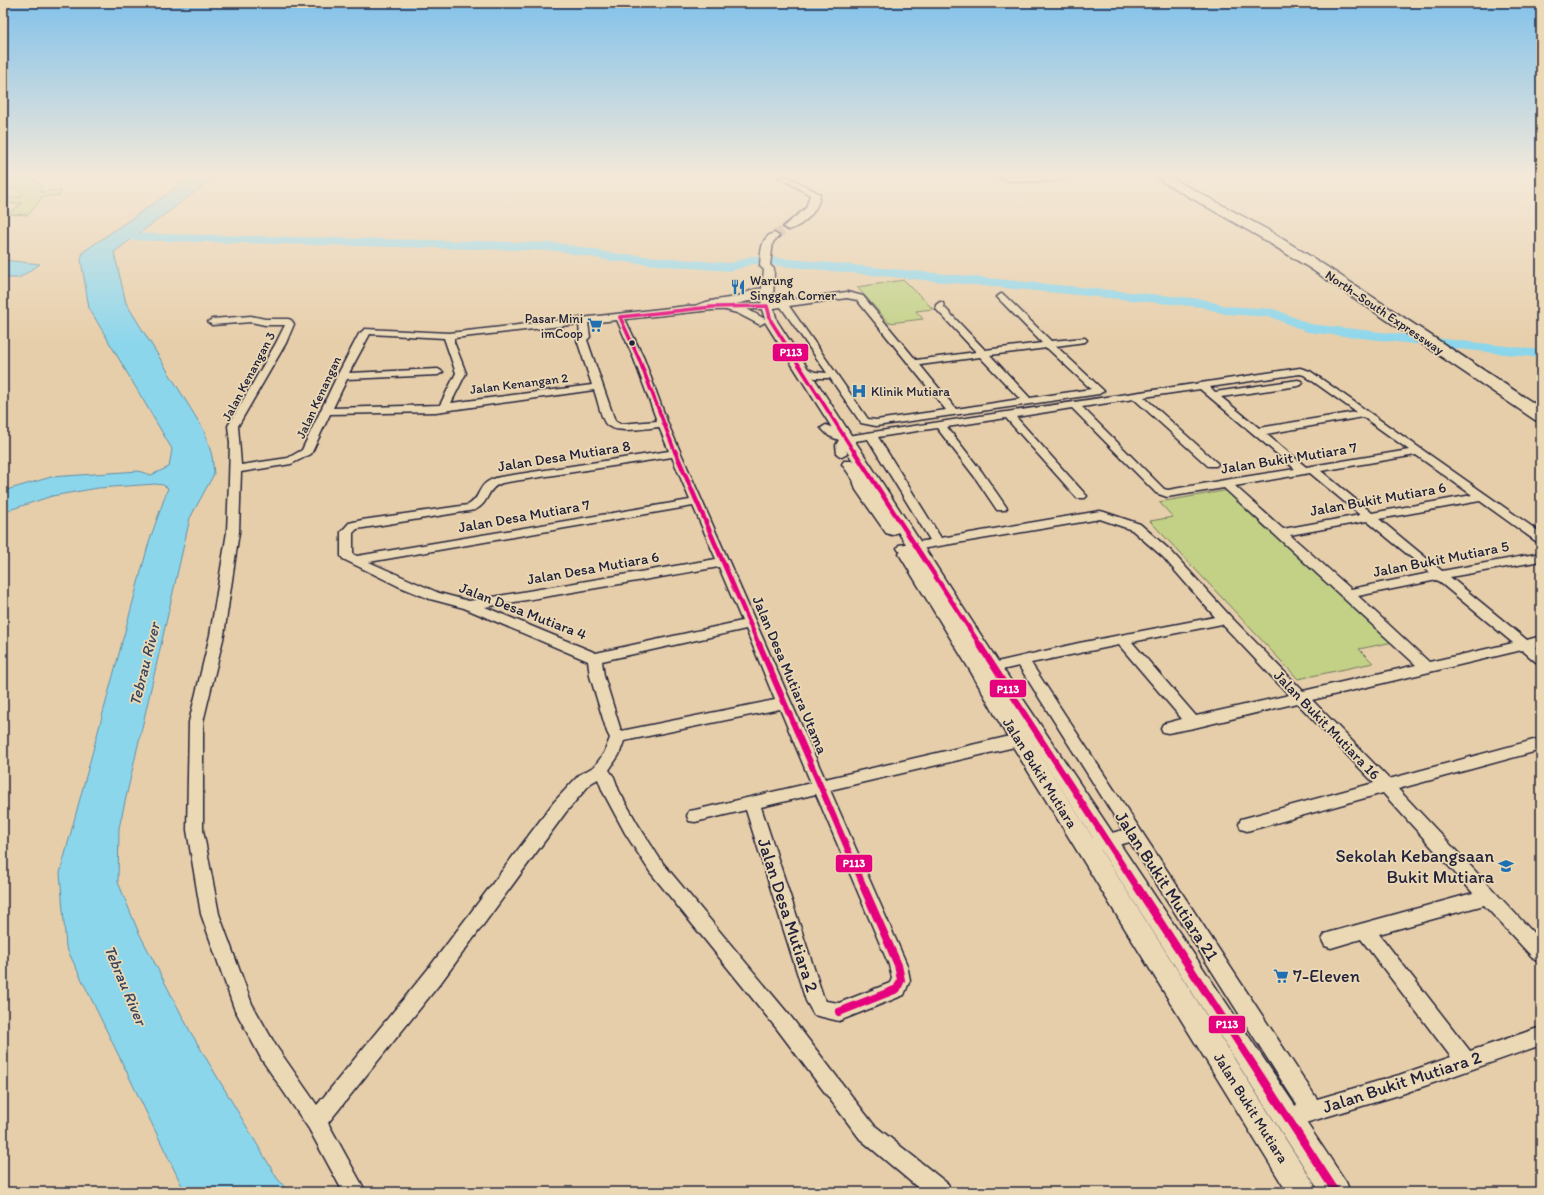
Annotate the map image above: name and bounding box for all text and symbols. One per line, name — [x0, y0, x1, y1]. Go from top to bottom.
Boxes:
street label: North–South Expressway — [1323, 267, 1447, 358]
place label: Warung Singgah Corner — [750, 273, 837, 303]
restaurant icon: Warung Singgah Corner — [729, 278, 747, 296]
place label: Pasar Mini imCoop — [525, 311, 583, 341]
supermarket icon: Pasar Mini imCoop — [586, 316, 604, 334]
street label: Jalan Kenangan 3 — [219, 329, 278, 423]
unlabelled marker — [627, 338, 637, 348]
line badge: P113 — [772, 343, 809, 362]
text: P113 — [780, 346, 802, 359]
street label: Jalan Kenangan — [293, 353, 344, 441]
street label: Jalan Kenangan 2 — [469, 370, 569, 397]
hospital icon: Klinik Mutiara — [850, 382, 868, 400]
place label: Klinik Mutiara — [871, 384, 950, 399]
street label: Jalan Desa Mutiara 8 — [496, 437, 632, 475]
street label: Jalan Bukit Mutiara 7 — [1220, 438, 1359, 478]
street label: Jalan Bukit Mutiara 6 — [1308, 478, 1448, 520]
street label: Jalan Desa Mutiara 7 — [457, 495, 592, 536]
street label: Jalan Bukit Mutiara 5 — [1372, 537, 1511, 581]
street label: Jalan Desa Mutiara 6 — [525, 547, 661, 588]
street label: Jalan Desa Mutiara 4 — [457, 578, 589, 644]
street label: Jalan Desa Mutiara Utama — [749, 593, 832, 757]
water label: Tebrau River — [125, 619, 164, 708]
street label: Jalan Bukit Mutiara 16 — [1270, 667, 1384, 783]
line badge: P113 — [989, 679, 1027, 698]
text: P113 — [997, 683, 1019, 696]
street label: Jalan Bukit Mutiara — [999, 714, 1082, 832]
street label: Jalan Bukit Mutiara 21 — [1110, 807, 1224, 965]
street label: Jalan Desa Mutiara 2 — [753, 835, 823, 995]
place label: Sekolah Kebangsaan Bukit Mutiara — [1335, 845, 1495, 888]
line badge: P113 — [835, 854, 873, 873]
text: P113 — [843, 857, 865, 870]
school or university icon: Sekolah Kebangsaan Bukit Mutiara — [1497, 857, 1515, 875]
water label: Tebrau River — [100, 942, 152, 1029]
place label: 7-Eleven — [1293, 965, 1360, 987]
supermarket icon: 7-Eleven — [1272, 967, 1290, 985]
line badge: P113 — [1208, 1015, 1246, 1034]
text: P113 — [1216, 1018, 1238, 1031]
street label: Jalan Bukit Mutiara 2 — [1320, 1046, 1485, 1118]
street label: Jalan Bukit Mutiara — [1210, 1049, 1293, 1167]

